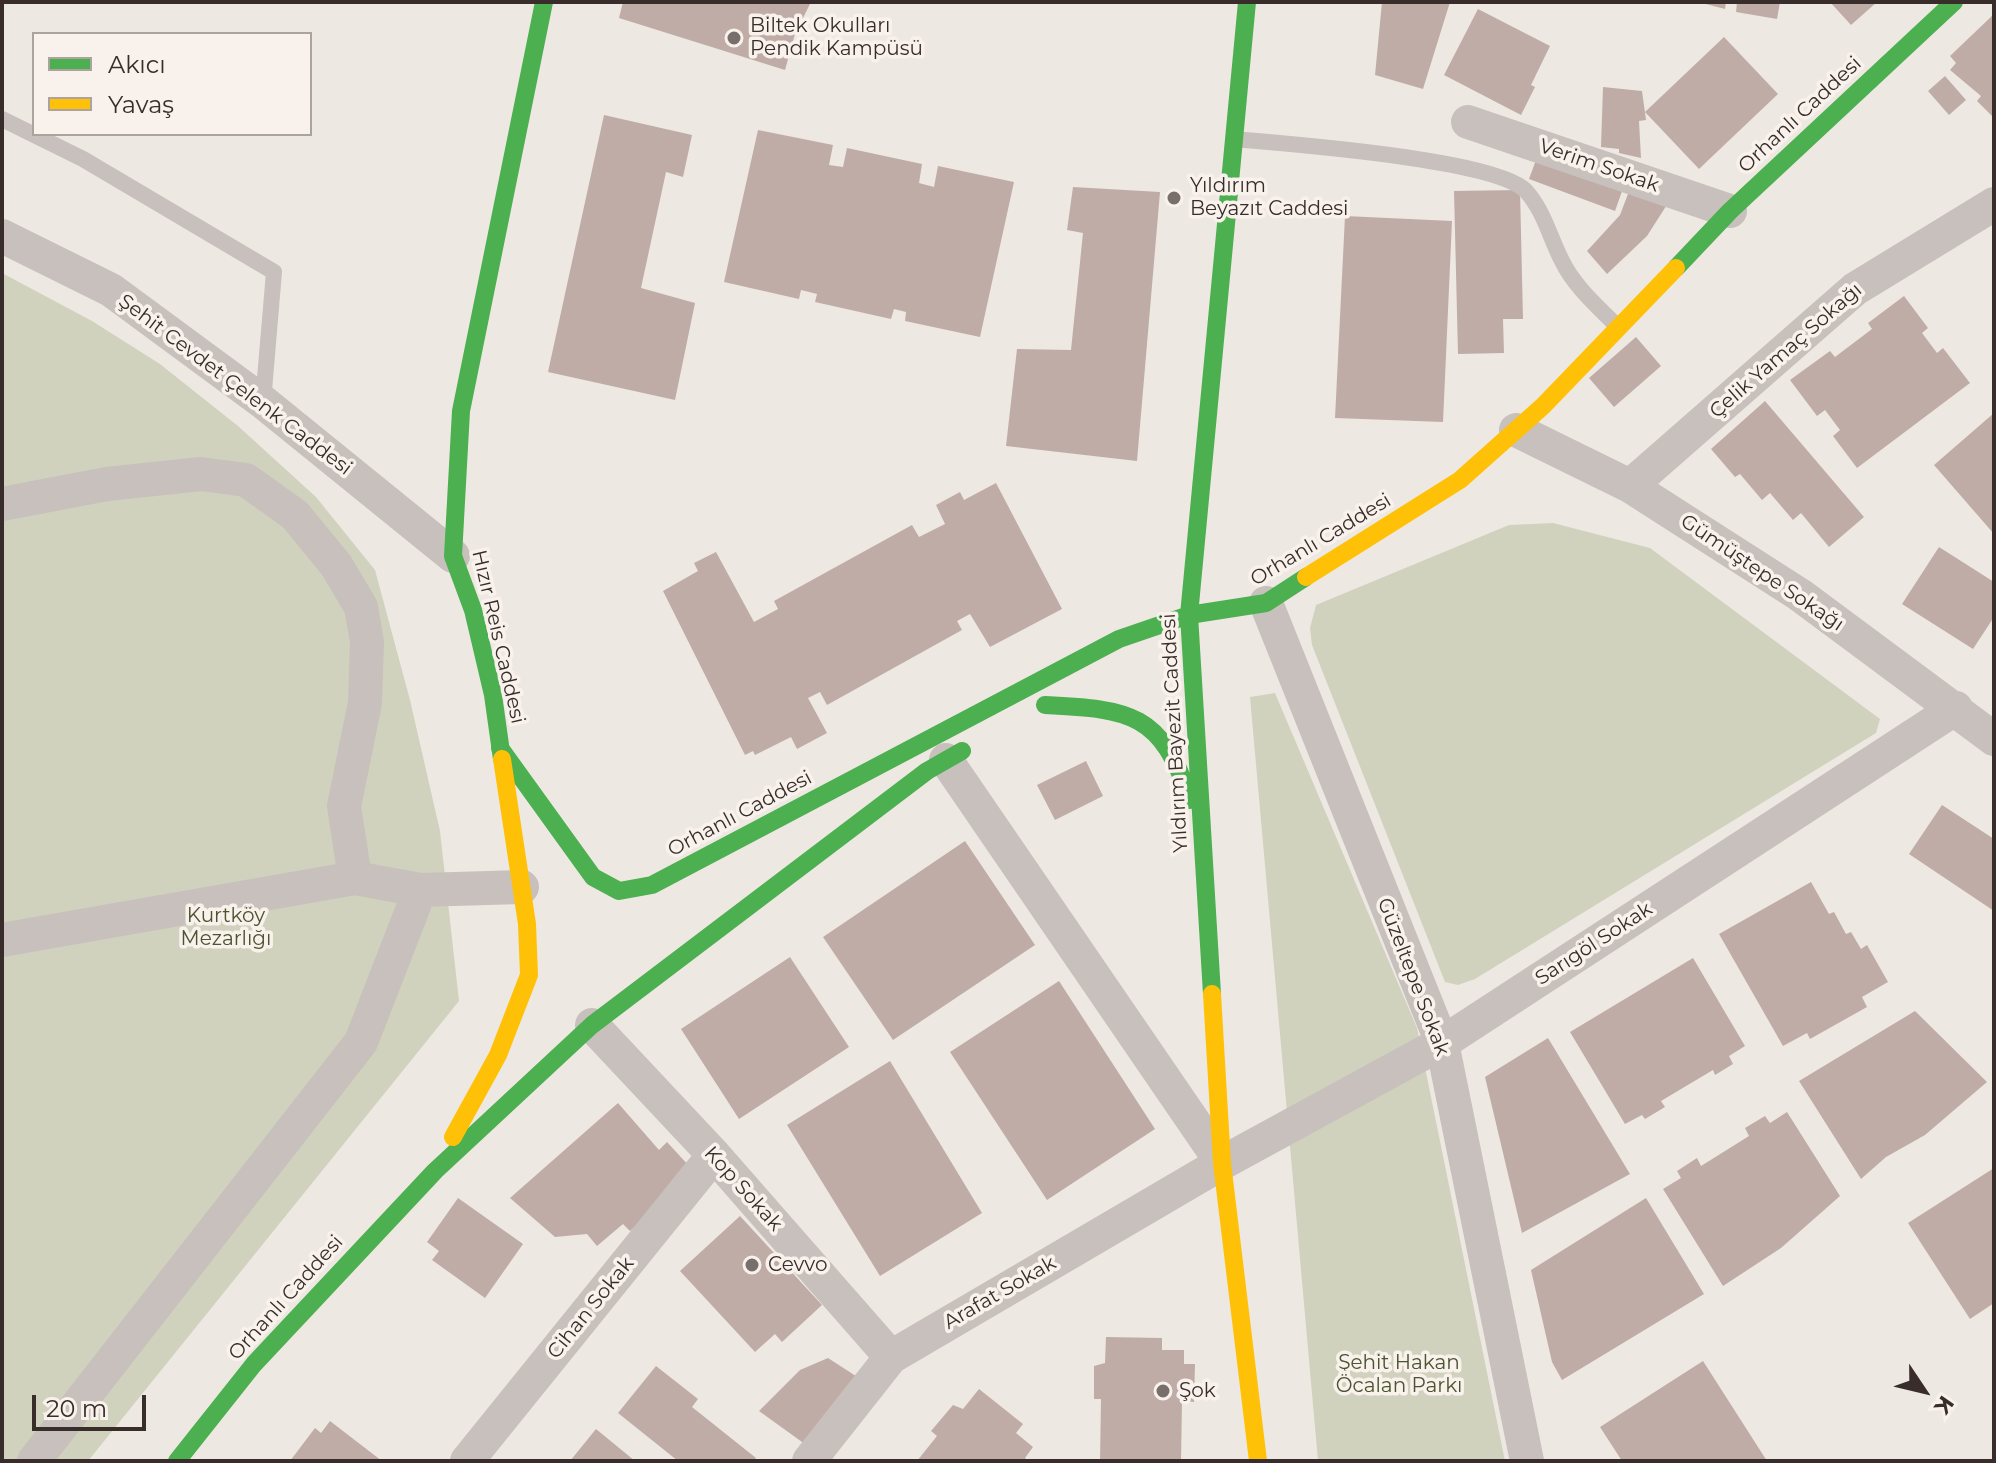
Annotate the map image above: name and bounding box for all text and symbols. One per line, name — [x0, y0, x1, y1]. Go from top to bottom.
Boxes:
place label: Biltek Okulları Pendik Kampüsü — [750, 14, 923, 61]
marker: Biltek Okulları Pendik Kampüsü — [725, 29, 743, 47]
legend — [32, 32, 312, 136]
text: Akıcı — [108, 50, 166, 79]
street label: Orhanlı Caddesi — [1733, 52, 1867, 178]
text: Yavaş — [108, 90, 174, 119]
street label: Verim Sokak — [1536, 134, 1662, 198]
place label: Yıldırım Beyazıt Caddesi — [1190, 174, 1348, 221]
marker: Yıldırım Beyazıt Caddesi — [1165, 189, 1183, 207]
street label: Çelik Yamaç Sokağı — [1705, 278, 1867, 424]
street label: Şehit Cevdet Çelenk Caddesi — [114, 289, 356, 481]
street label: Orhanlı Caddesi — [1246, 489, 1396, 591]
street label: Gümüştepe Sokağı — [1676, 510, 1848, 636]
street label: Hızır Reis Caddesi — [466, 548, 530, 726]
street label: Yıldırım Bayezit Caddesi — [1157, 613, 1193, 853]
street label: Orhanlı Caddesi — [664, 766, 816, 862]
street label: Güzeltepe Sokak — [1372, 895, 1454, 1059]
street label: Sarıgöl Sokak — [1531, 897, 1657, 991]
park label: Kurtköy Mezarlığı — [181, 904, 271, 951]
street label: Kop Sokak — [699, 1142, 787, 1236]
street label: Orhanlı Caddesi — [224, 1231, 348, 1365]
street label: Arafat Sokak — [940, 1251, 1060, 1335]
street label: Cihan Sokak — [543, 1252, 639, 1364]
place label: Cevvo — [768, 1253, 827, 1277]
marker: Cevvo — [743, 1256, 761, 1274]
park label: Şehit Hakan Öcalan Parkı — [1336, 1351, 1462, 1398]
north arrow — [1884, 1351, 1964, 1431]
scale bar — [36, 1379, 150, 1429]
place label: Şok — [1179, 1379, 1216, 1403]
marker: Şok — [1154, 1382, 1172, 1400]
text: K — [1928, 1391, 1960, 1419]
text: 20 m — [46, 1394, 107, 1423]

